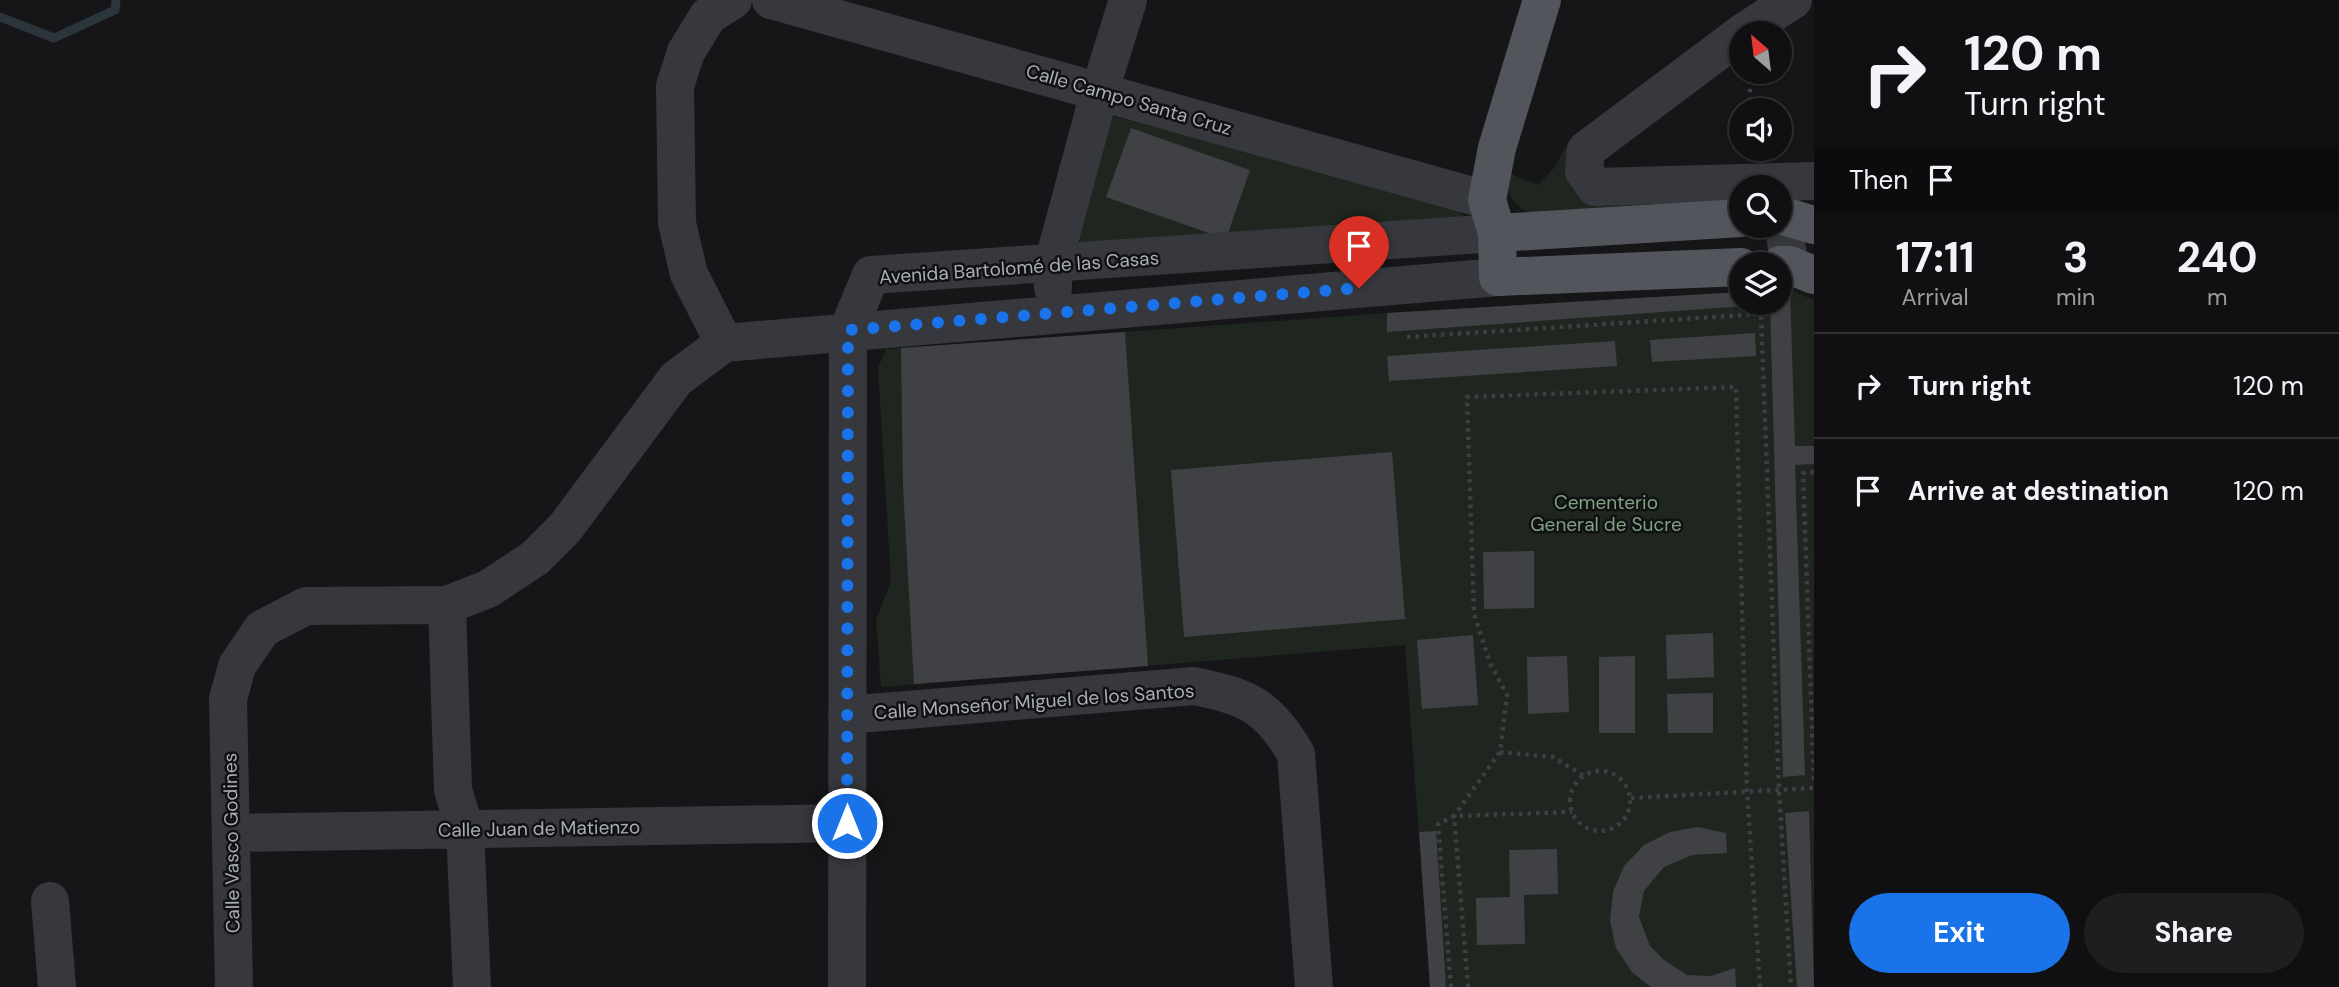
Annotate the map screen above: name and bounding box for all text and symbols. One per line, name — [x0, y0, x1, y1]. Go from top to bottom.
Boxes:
north arrow — [1729, 21, 1792, 84]
map controls — [1729, 21, 1792, 315]
text: 120 m — [1964, 21, 2102, 85]
icon: right — [1849, 28, 1940, 119]
street label: Calle Campo Santa Cruz — [1023, 58, 1235, 141]
text: Turn right — [1964, 83, 2106, 125]
button: sound — [1729, 98, 1792, 161]
icon: arrive — [1922, 161, 1960, 199]
text: Then — [1849, 163, 1908, 197]
button: search — [1729, 175, 1792, 238]
pin — [1329, 216, 1389, 288]
icon: arrive — [1340, 227, 1378, 265]
text: 17:11 — [1895, 230, 1975, 285]
text: 3 — [2063, 230, 2088, 285]
text: 240 — [2177, 230, 2258, 285]
street label: Avenida Bartolomé de las Casas — [878, 245, 1160, 290]
button: layers — [1729, 252, 1792, 315]
text: Arrival — [1902, 282, 1969, 312]
text: min — [2056, 282, 2095, 312]
text: m — [2207, 282, 2227, 312]
icon: right — [1849, 367, 1887, 405]
text: Turn right — [1908, 369, 2032, 403]
text: 120 m — [2233, 369, 2304, 403]
icon: arrive — [1849, 472, 1887, 510]
text: Arrive at destination — [1908, 474, 2169, 508]
text: 120 m — [2233, 474, 2304, 508]
park label: Cementerio General de Sucre — [1530, 490, 1682, 537]
street label: Calle Monseñor Miguel de los Santos — [873, 678, 1195, 725]
street label: Calle Vasco Godines — [217, 753, 246, 933]
position arrow — [810, 786, 884, 860]
street label: Calle Juan de Matienzo — [438, 814, 640, 843]
button: Exit — [1849, 893, 2070, 973]
button: Share — [2084, 893, 2304, 973]

